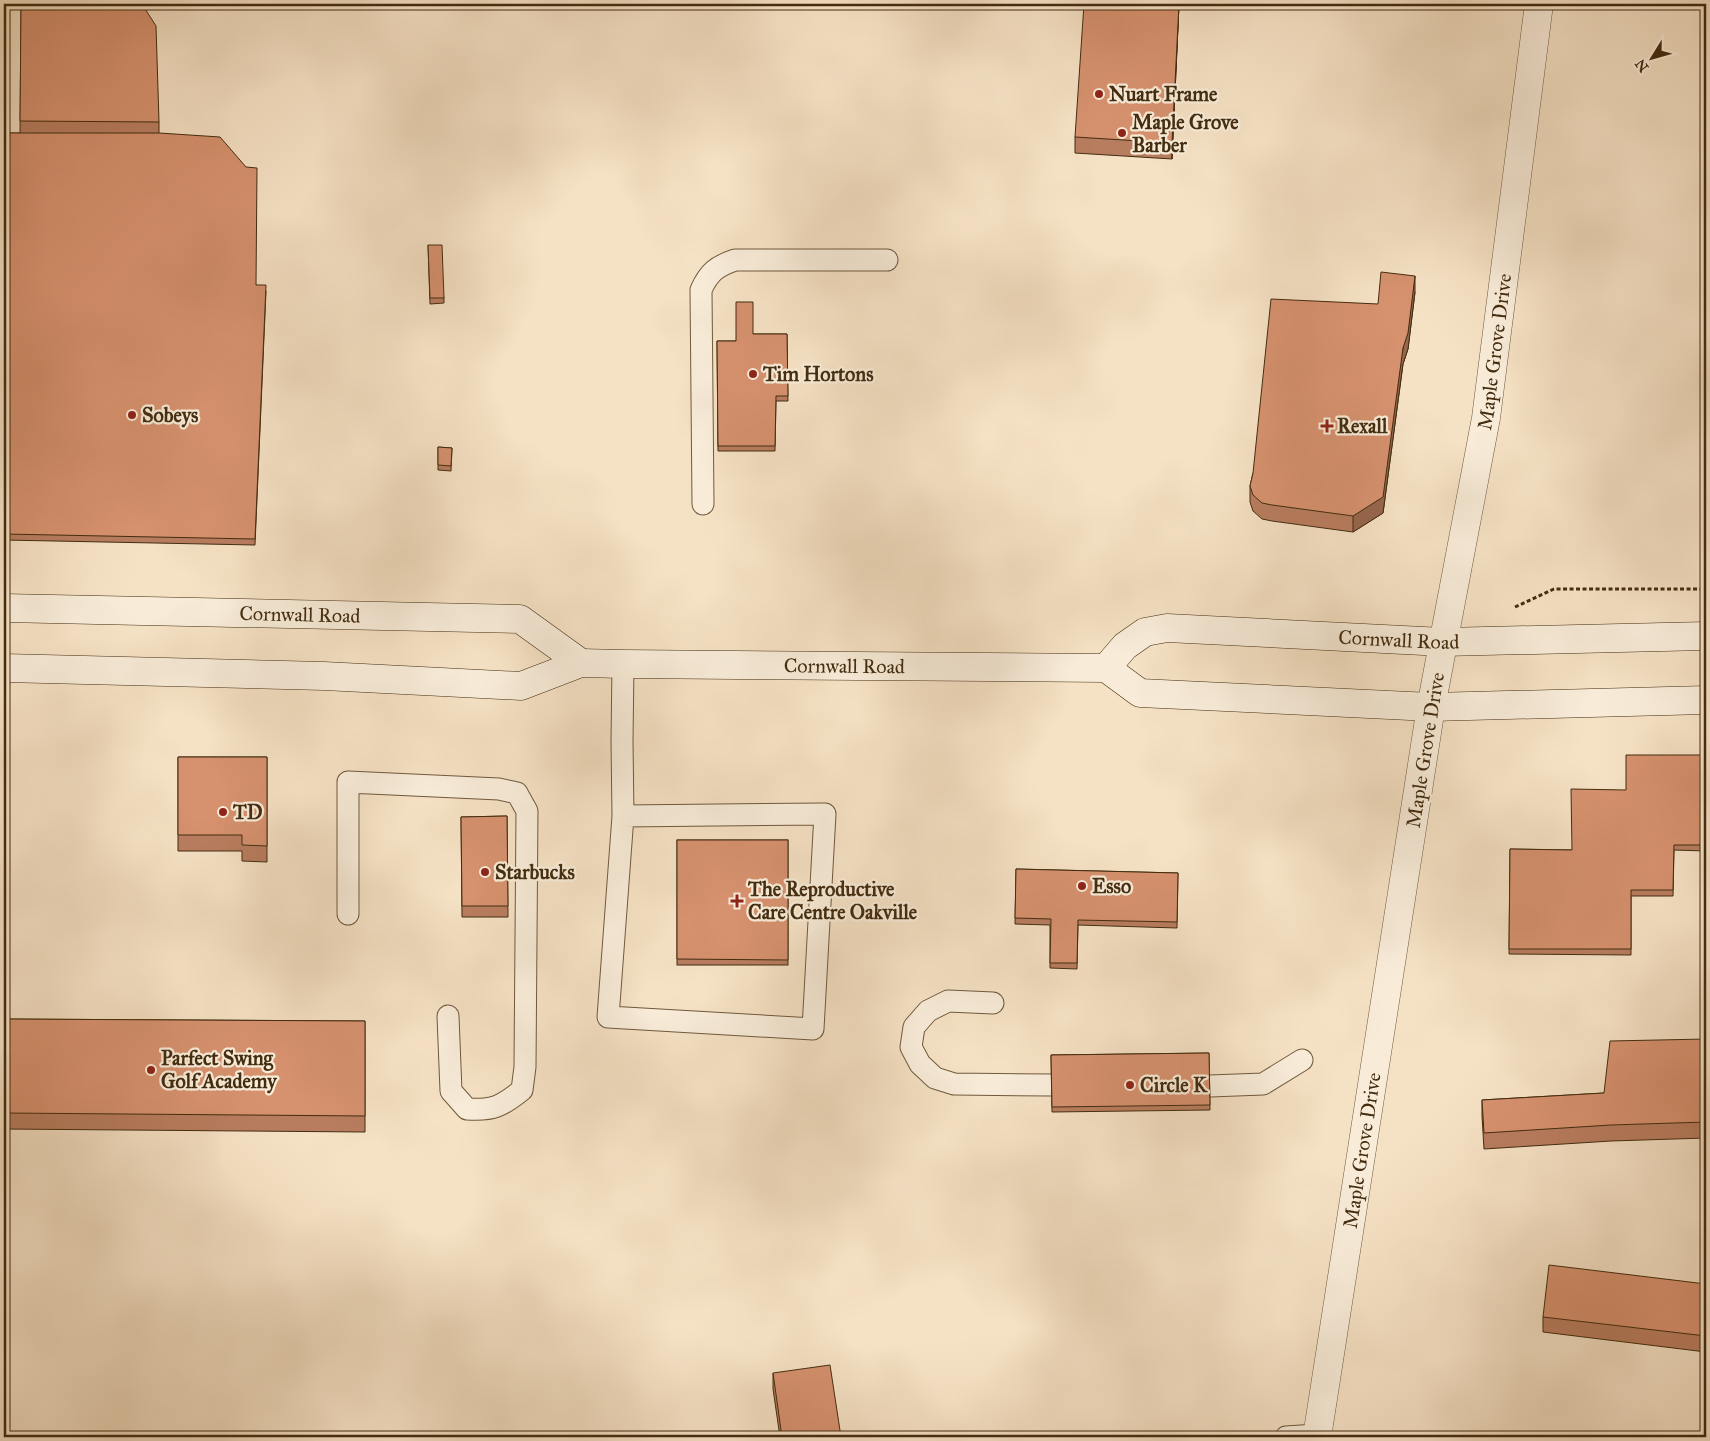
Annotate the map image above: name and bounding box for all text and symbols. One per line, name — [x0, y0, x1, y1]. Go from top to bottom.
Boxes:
north arrow — [1628, 32, 1678, 82]
text: N — [1632, 56, 1652, 75]
place label: Nuart Frame — [1109, 82, 1218, 106]
marker: Nuart Frame — [1093, 88, 1105, 100]
place label: Maple Grove Barber — [1132, 110, 1239, 157]
marker: Maple Grove Barber — [1116, 127, 1128, 139]
street label: Maple Grove Drive — [1472, 272, 1516, 432]
place label: Tim Hortons — [762, 362, 874, 386]
marker: Tim Hortons — [747, 368, 759, 380]
place label: Sobeys — [142, 403, 199, 428]
marker: Sobeys — [126, 409, 138, 421]
place label: Rexall — [1337, 414, 1388, 438]
marker: Rexall — [1321, 420, 1333, 432]
street label: Cornwall Road — [239, 601, 361, 628]
street label: Cornwall Road — [1338, 625, 1460, 654]
street label: Cornwall Road — [784, 653, 905, 678]
street label: Maple Grove Drive — [1401, 670, 1449, 830]
place label: TD — [232, 800, 263, 824]
marker: TD — [217, 806, 229, 818]
place label: Starbucks — [495, 860, 576, 884]
marker: Starbucks — [479, 866, 491, 878]
place label: Esso — [1092, 874, 1131, 898]
place label: The Reproductive Care Centre Oakville — [747, 877, 918, 924]
marker: Esso — [1076, 880, 1088, 892]
marker: The Reproductive Care Centre Oakville — [730, 894, 744, 908]
place label: Parfect Swing Golf Academy — [161, 1046, 278, 1094]
marker: Parfect Swing Golf Academy — [145, 1064, 157, 1076]
street label: Maple Grove Drive — [1338, 1071, 1386, 1230]
place label: Circle K — [1140, 1073, 1208, 1097]
marker: Circle K — [1124, 1079, 1136, 1091]

